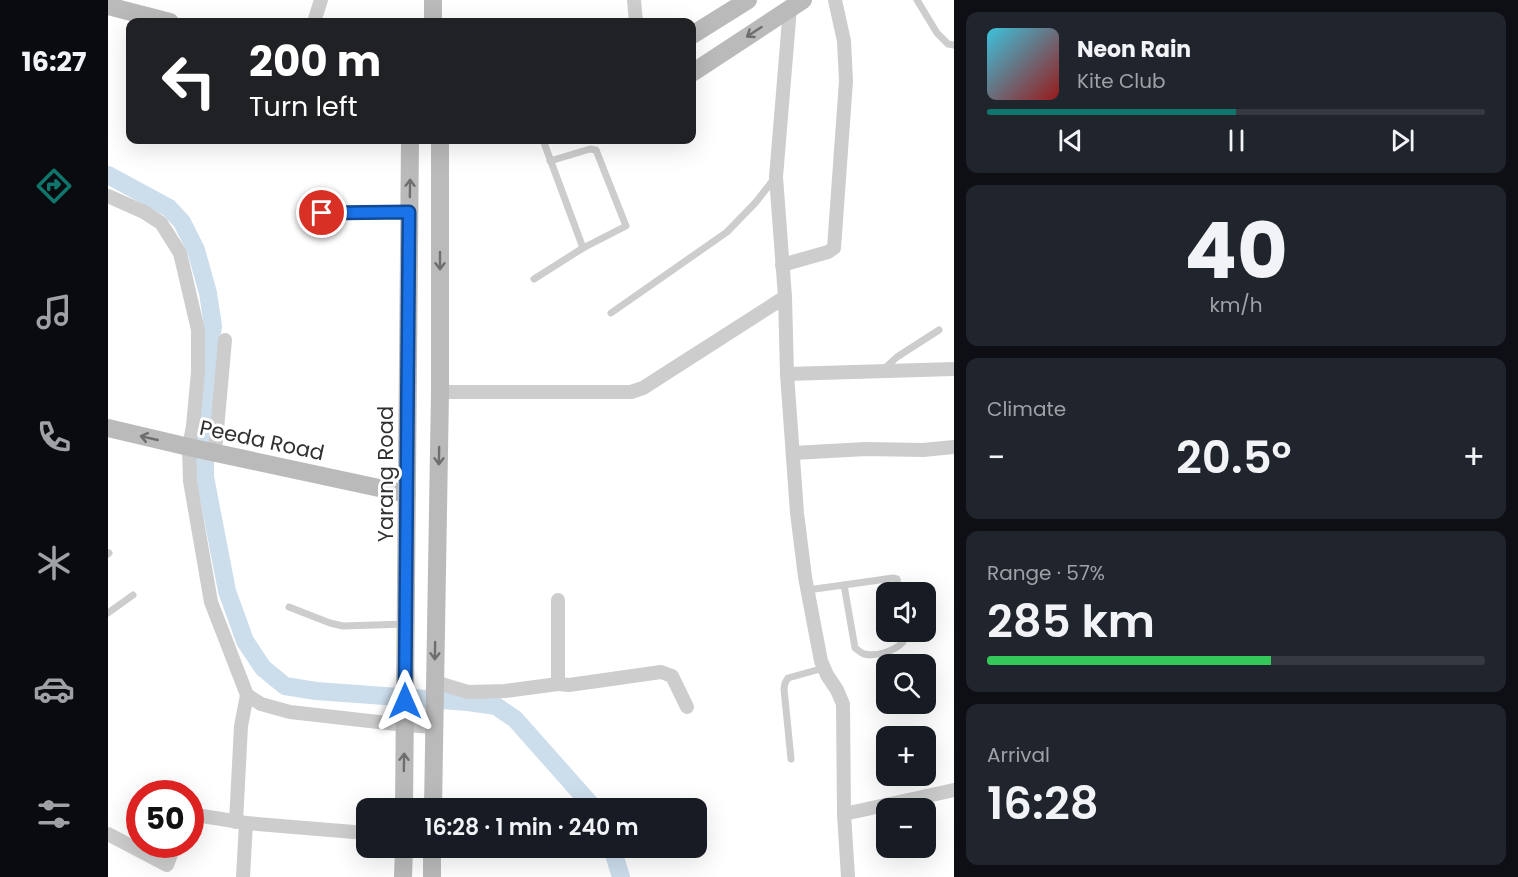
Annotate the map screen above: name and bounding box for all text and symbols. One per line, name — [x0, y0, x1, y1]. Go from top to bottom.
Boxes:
one-way arrow — [746, 26, 763, 38]
text: 200 m — [249, 32, 381, 91]
text: Neon Rain — [1077, 34, 1191, 65]
icon: left — [150, 42, 228, 120]
text: 16:27 — [22, 43, 86, 80]
text: Kite Club — [1077, 67, 1166, 95]
text: Turn left — [249, 88, 358, 125]
icon: previous — [1054, 124, 1087, 157]
icon: pause — [1220, 124, 1253, 157]
icon: next — [1386, 124, 1419, 157]
icon: directions — [33, 165, 75, 207]
one-way arrow — [404, 178, 415, 198]
pin — [296, 187, 347, 238]
icon: arrive — [305, 196, 338, 229]
text: 40 — [1184, 196, 1288, 305]
one-way arrow — [434, 250, 446, 270]
icon: music — [33, 291, 75, 333]
text: km/h — [1209, 291, 1263, 319]
text: Climate — [987, 395, 1066, 423]
street label: Yarang Road — [371, 406, 400, 542]
street label: Peeda Road — [197, 413, 327, 467]
icon: phone — [33, 416, 75, 458]
text: 20.5° — [1176, 426, 1292, 489]
one-way arrow — [139, 431, 158, 443]
text: − — [987, 434, 1005, 481]
text: + — [1462, 434, 1485, 481]
one-way arrow — [433, 445, 445, 465]
icon: climate — [33, 542, 75, 584]
text: Range · 57% — [987, 559, 1105, 587]
map controls — [876, 582, 936, 858]
button: sound — [876, 582, 936, 642]
text: 285 km — [987, 590, 1155, 653]
one-way arrow — [429, 640, 441, 660]
button: search — [876, 654, 936, 714]
icon: car — [33, 668, 75, 710]
position arrow — [373, 669, 437, 733]
button: + — [876, 726, 936, 786]
text: Arrival — [987, 741, 1050, 769]
one-way arrow — [399, 752, 410, 772]
text: 16:28 — [987, 772, 1099, 835]
speed limit sign: 50 — [126, 780, 204, 858]
icon: filters — [33, 793, 75, 835]
button: − — [876, 798, 936, 858]
text: 16:28 · 1 min · 240 m — [424, 812, 639, 843]

